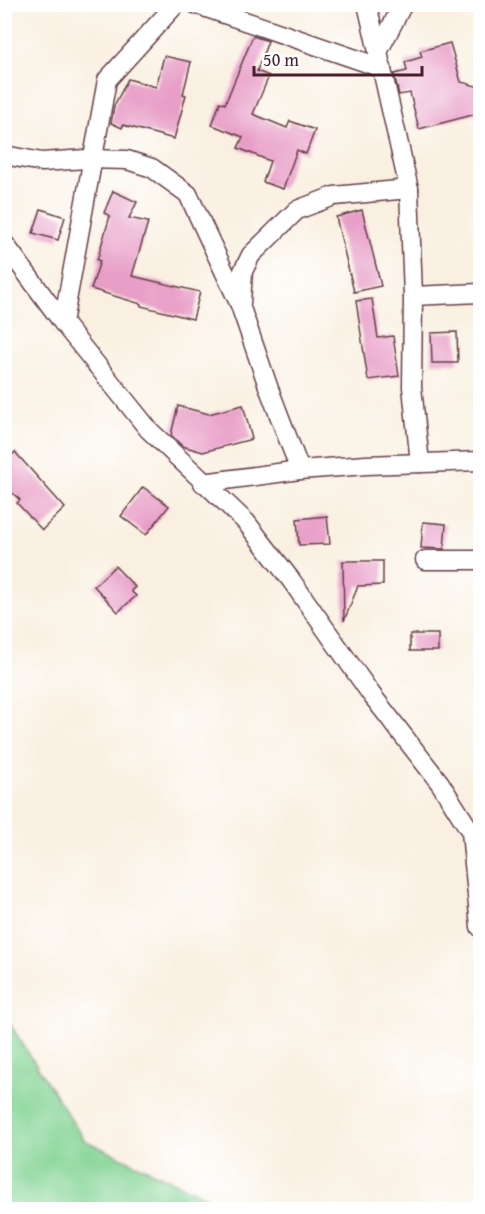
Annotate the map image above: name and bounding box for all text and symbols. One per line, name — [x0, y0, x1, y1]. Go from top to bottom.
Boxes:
scale bar — [254, 39, 422, 77]
text: 50 m — [263, 46, 299, 73]

